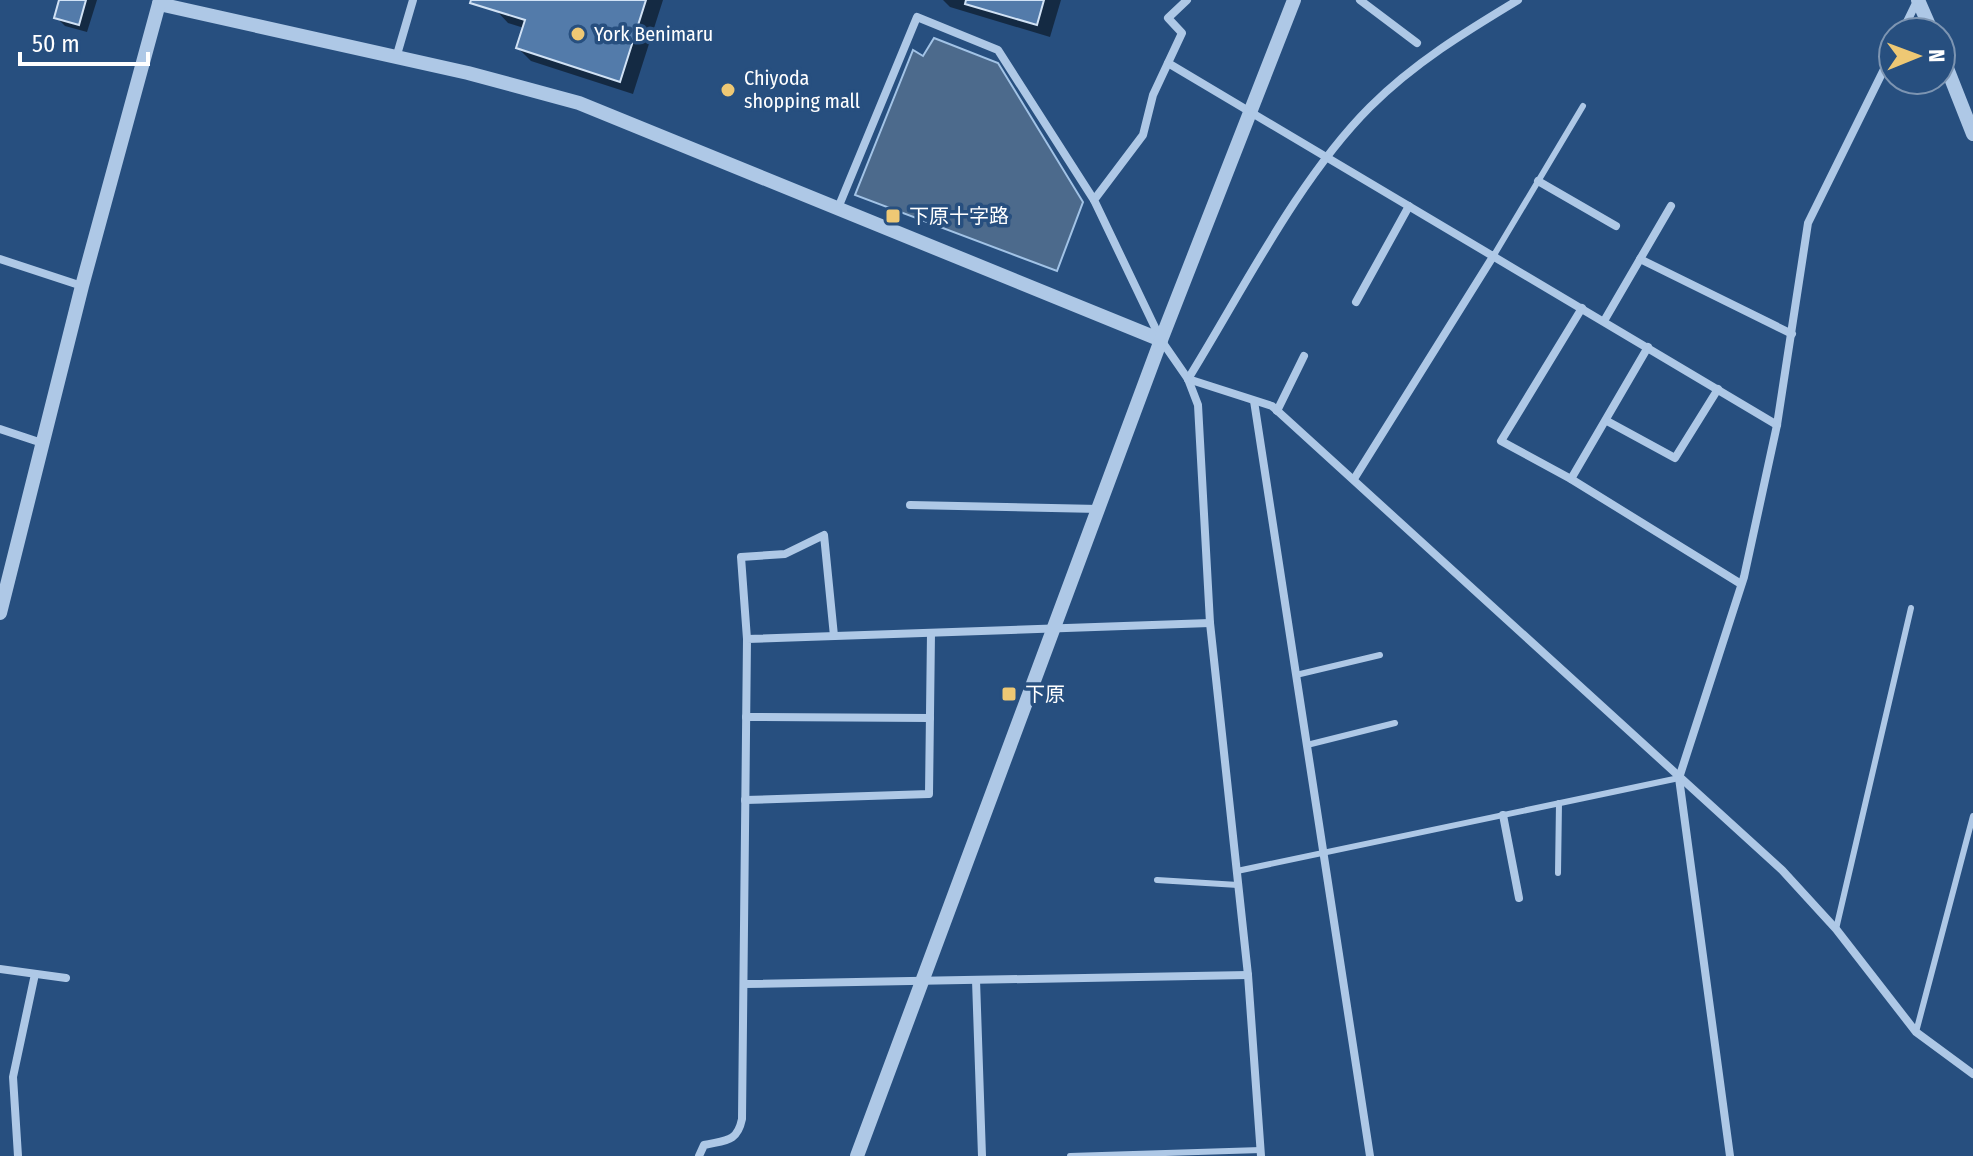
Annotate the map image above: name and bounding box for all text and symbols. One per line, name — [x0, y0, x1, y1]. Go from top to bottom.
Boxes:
scale bar — [20, 16, 148, 66]
north arrow — [1877, 16, 1957, 96]
place label: York Benimaru — [594, 22, 713, 46]
marker: York Benimaru — [569, 25, 587, 43]
text: 50 m — [32, 30, 80, 58]
text: N — [1923, 49, 1950, 62]
place label: Chiyoda shopping mall — [744, 66, 860, 113]
marker: Chiyoda shopping mall — [719, 81, 737, 99]
place label: 下原十字路 — [909, 204, 1009, 228]
marker: 下原十字路 — [884, 207, 902, 225]
place label: 下原 — [1025, 682, 1065, 706]
marker: 下原 — [1000, 685, 1018, 703]

